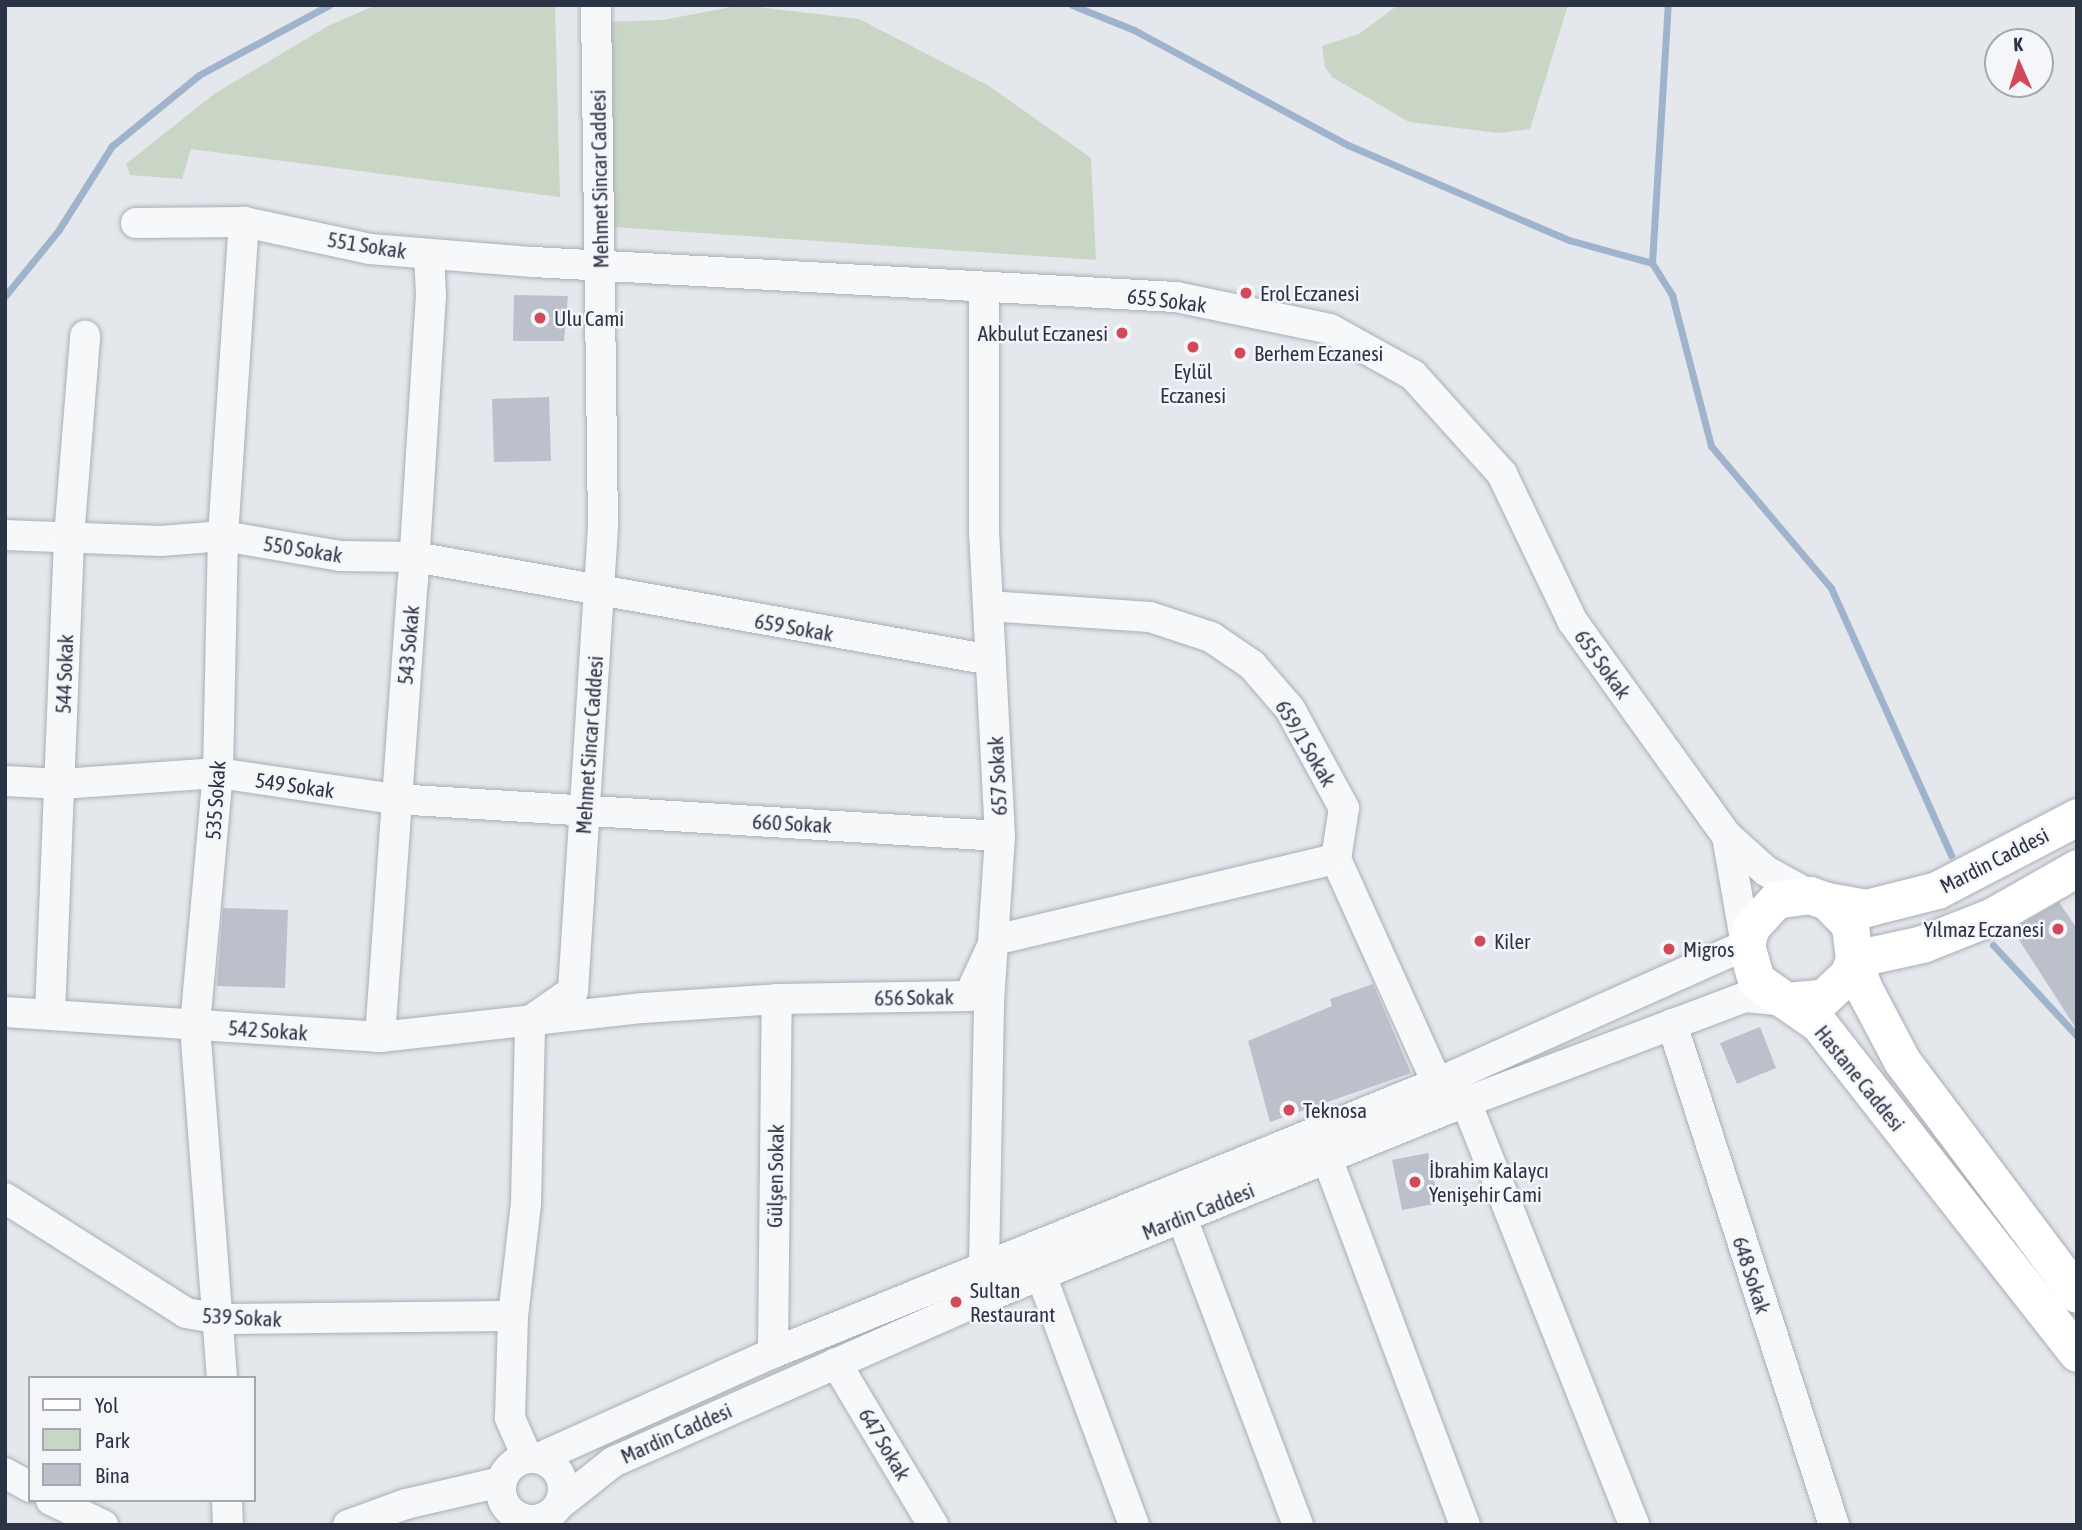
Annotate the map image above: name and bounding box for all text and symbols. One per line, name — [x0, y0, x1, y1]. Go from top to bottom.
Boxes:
north arrow — [1984, 28, 2054, 98]
text: K — [2013, 33, 2023, 55]
street label: Mehmet Sincar Caddesi — [585, 89, 613, 269]
street label: 551 Sokak — [326, 226, 408, 264]
place label: Erol Eczanesi — [1260, 280, 1359, 306]
street label: 655 Sokak — [1126, 283, 1208, 317]
marker: Erol Eczanesi — [1238, 285, 1254, 301]
place label: Ulu Cami — [554, 305, 624, 331]
marker: Ulu Cami — [532, 310, 548, 326]
place label: Akbulut Eczanesi — [978, 320, 1108, 346]
marker: Akbulut Eczanesi — [1114, 325, 1130, 341]
marker: Eylül Eczanesi — [1185, 339, 1201, 355]
place label: Berhem Eczanesi — [1254, 340, 1383, 366]
marker: Berhem Eczanesi — [1232, 345, 1248, 361]
place label: Eylül Eczanesi — [1160, 358, 1226, 408]
street label: 550 Sokak — [262, 530, 344, 568]
street label: 543 Sokak — [392, 604, 424, 686]
street label: 659 Sokak — [753, 608, 835, 646]
street label: 655 Sokak — [1569, 624, 1637, 704]
street label: 544 Sokak — [50, 634, 78, 714]
street label: Mehmet Sincar Caddesi — [570, 655, 608, 835]
street label: 659/1 Sokak — [1270, 695, 1342, 791]
street label: 657 Sokak — [982, 736, 1012, 816]
street label: 535 Sokak — [200, 760, 230, 840]
street label: 549 Sokak — [254, 767, 336, 803]
street label: 660 Sokak — [752, 808, 832, 838]
street label: Mardin Caddesi — [1935, 822, 2053, 898]
place label: Yılmaz Eczanesi — [1924, 916, 2044, 942]
marker: Yılmaz Eczanesi — [2050, 921, 2066, 937]
place label: Kiler — [1494, 928, 1530, 954]
marker: Kiler — [1472, 933, 1488, 949]
place label: Migros — [1683, 936, 1734, 962]
marker: Migros — [1661, 941, 1677, 957]
street label: 656 Sokak — [874, 984, 954, 1010]
street label: 542 Sokak — [228, 1015, 308, 1045]
street label: Hastane Caddesi — [1810, 1020, 1910, 1136]
place label: Teknosa — [1303, 1097, 1367, 1123]
marker: Teknosa — [1281, 1102, 1297, 1118]
street label: Gülşen Sokak — [761, 1124, 789, 1228]
place label: İbrahim Kalaycı Yenişehir Cami — [1429, 1157, 1549, 1207]
marker: İbrahim Kalaycı Yenişehir Cami — [1407, 1174, 1423, 1190]
street label: Mardin Caddesi — [1138, 1177, 1258, 1245]
street label: 648 Sokak — [1728, 1233, 1776, 1317]
place label: Sultan Restaurant — [970, 1277, 1055, 1327]
marker: Sultan Restaurant — [948, 1294, 964, 1310]
street label: 539 Sokak — [202, 1302, 282, 1332]
legend — [28, 1376, 256, 1502]
text: Yol — [95, 1393, 119, 1417]
street label: Mardin Caddesi — [617, 1397, 735, 1469]
street label: 647 Sokak — [854, 1403, 916, 1485]
text: Park — [95, 1428, 130, 1452]
text: Bina — [95, 1463, 130, 1487]

